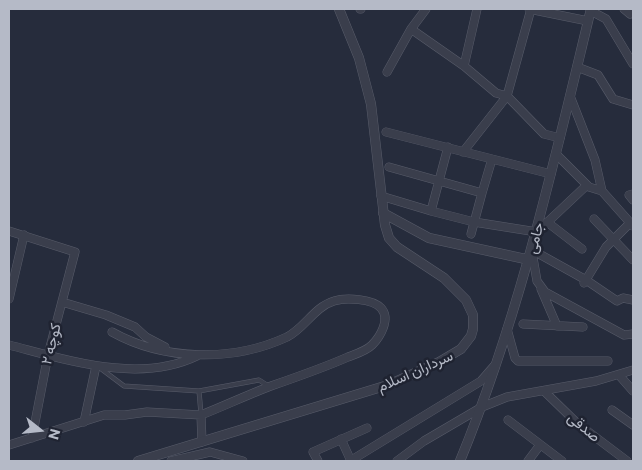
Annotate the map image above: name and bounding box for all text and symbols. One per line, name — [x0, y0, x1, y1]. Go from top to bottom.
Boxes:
street label: جامی — [522, 220, 548, 256]
street label: کوچه ۲ — [37, 322, 65, 366]
street label: سرداران اسلام — [374, 346, 456, 396]
north arrow — [15, 405, 65, 455]
street label: صدقی — [564, 408, 604, 446]
text: N — [45, 427, 65, 442]

